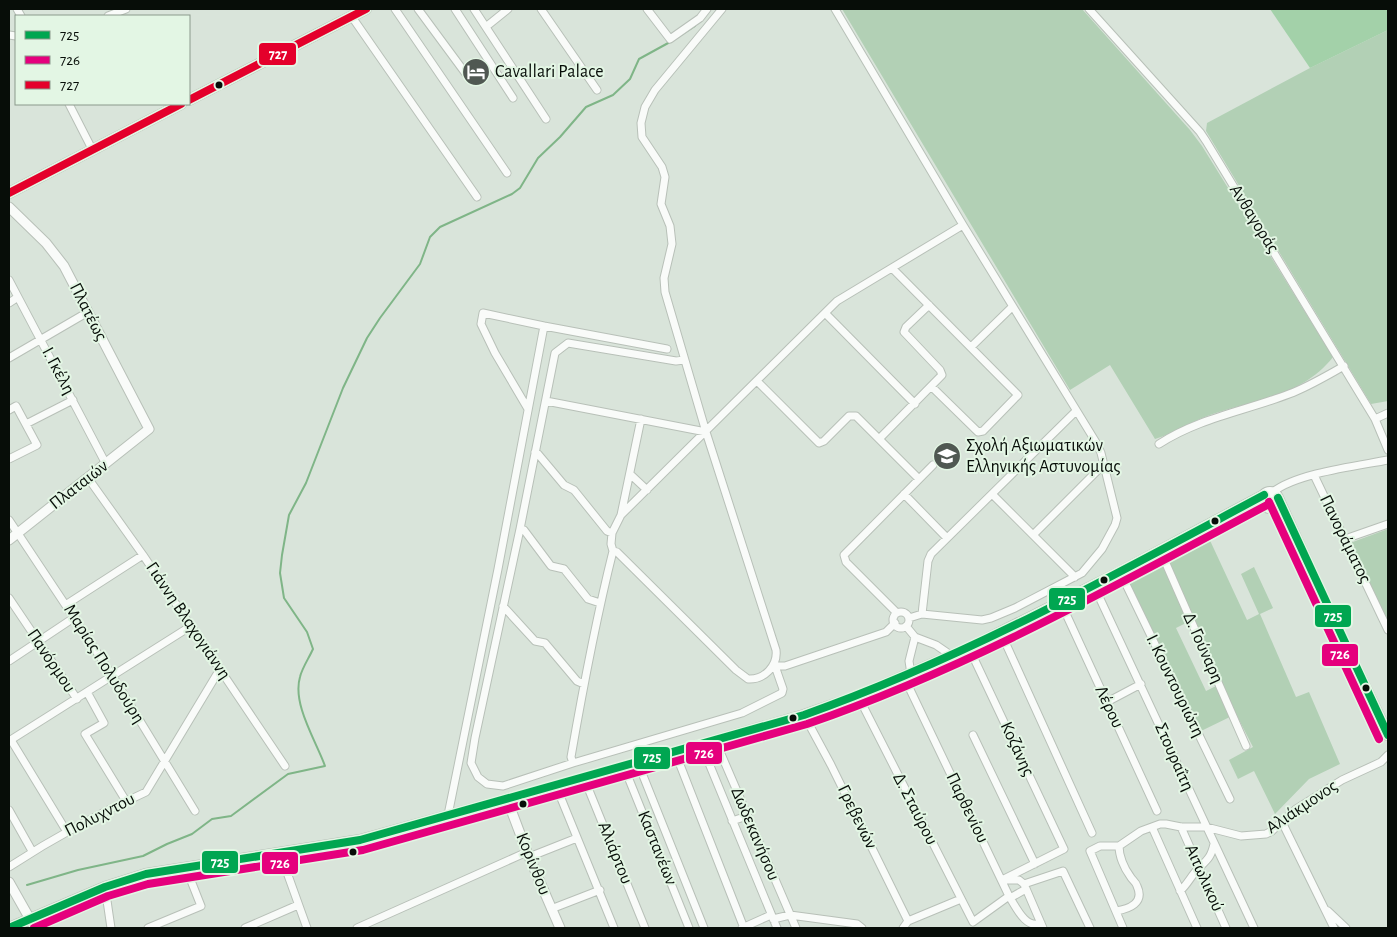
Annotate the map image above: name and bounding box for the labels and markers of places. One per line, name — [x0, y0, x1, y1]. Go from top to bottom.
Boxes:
hotel icon: Cavallari Palace — [461, 57, 491, 87]
place label: Cavallari Palace — [495, 63, 603, 81]
unlabelled marker — [214, 80, 224, 90]
place label: Σχολή Αξιωματικών Ελληνικής Αστυνομίας — [966, 437, 1121, 476]
school or university icon: Σχολή Αξιωματικών Ελληνικής Αστυνομίας — [932, 441, 962, 471]
unlabelled marker — [1210, 516, 1220, 526]
unlabelled marker — [1099, 575, 1109, 585]
unlabelled marker — [1361, 683, 1371, 693]
unlabelled marker — [788, 713, 798, 723]
unlabelled marker — [518, 799, 528, 809]
unlabelled marker — [348, 847, 358, 857]

